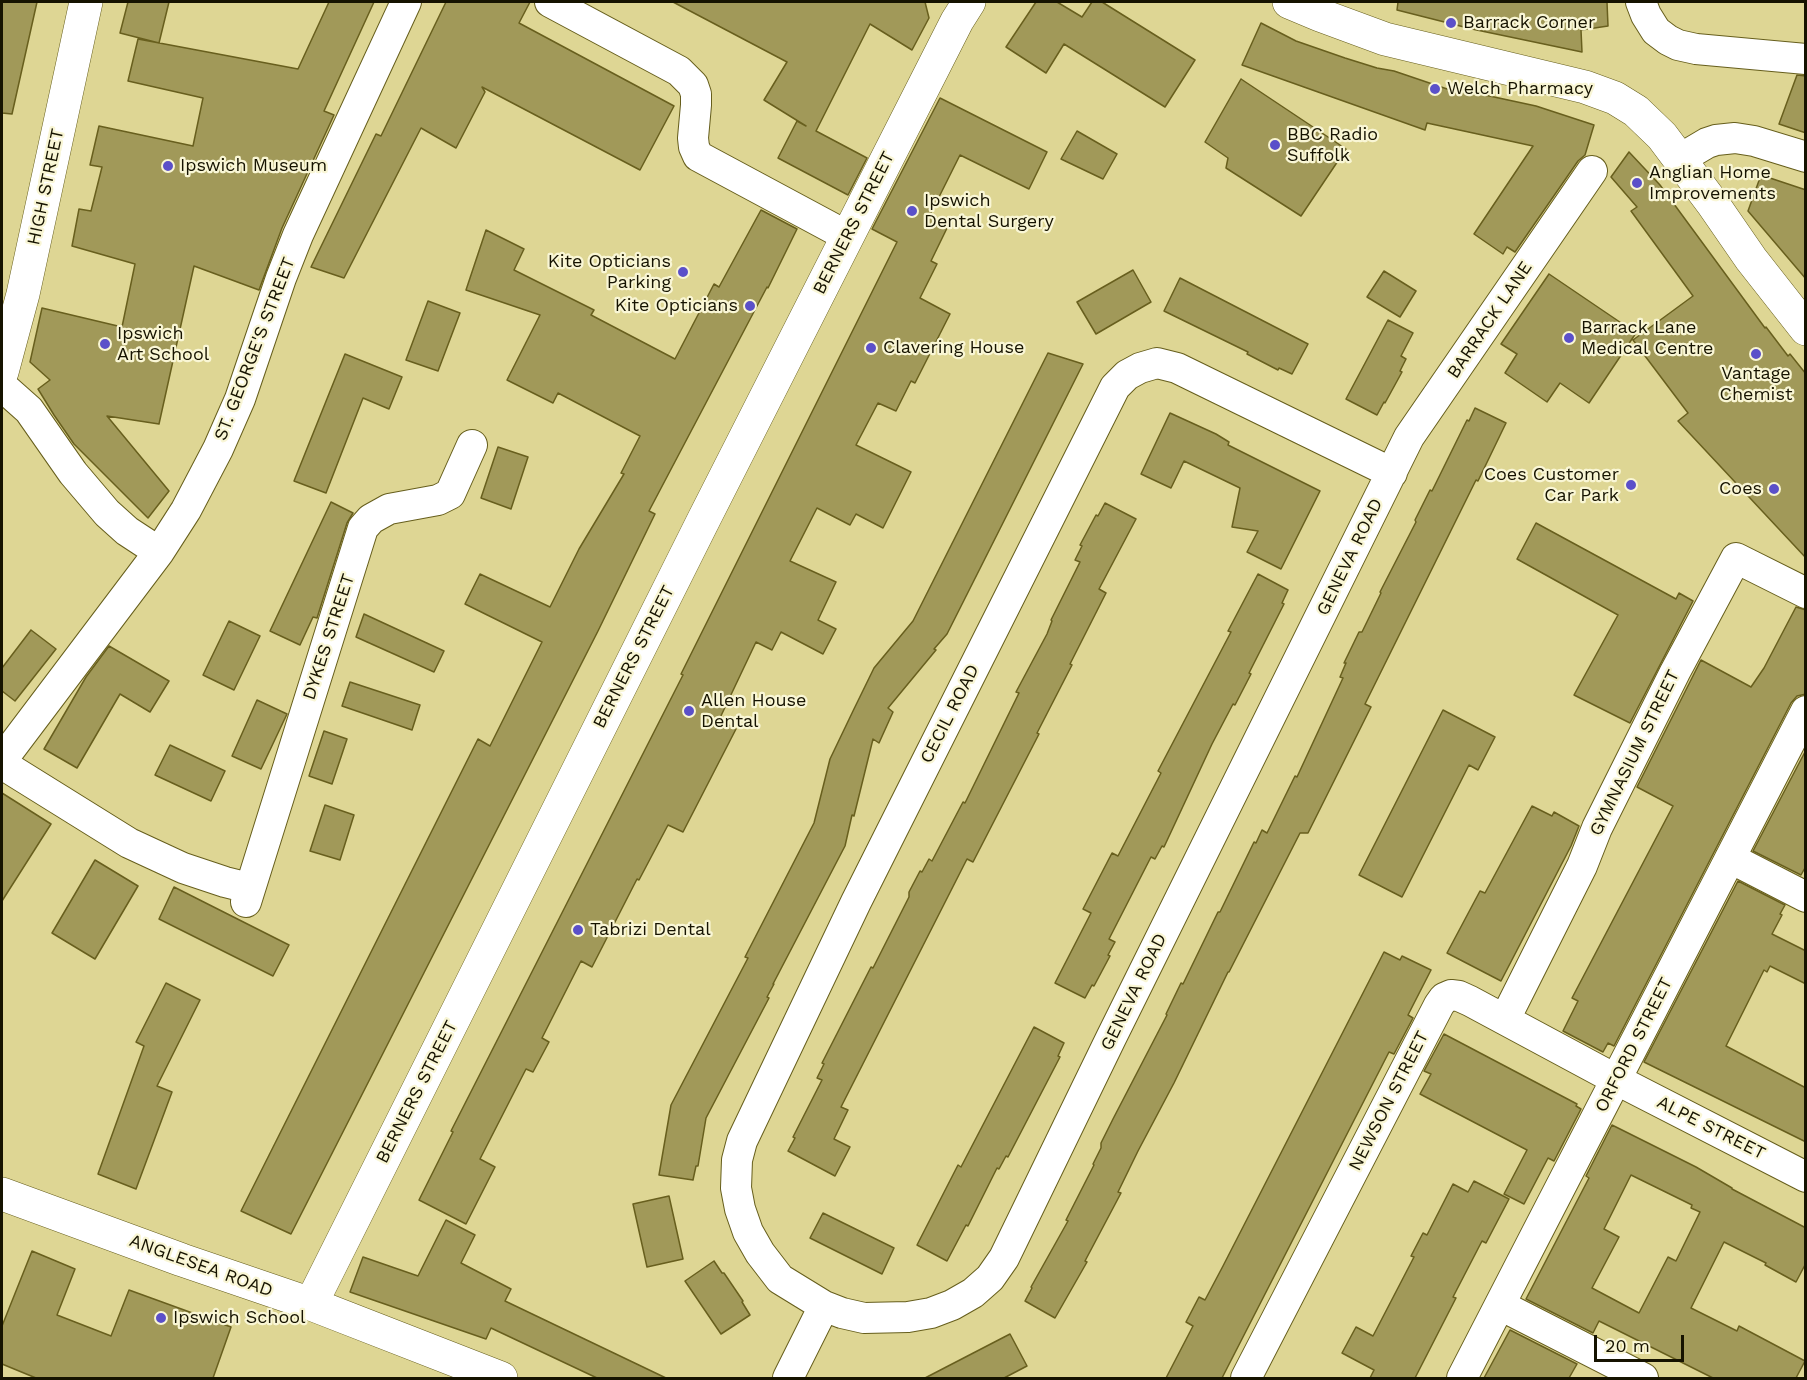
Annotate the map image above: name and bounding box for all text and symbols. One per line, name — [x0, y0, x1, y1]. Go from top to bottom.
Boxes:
place label: Barrack Corner — [1463, 12, 1595, 34]
marker: Barrack Corner — [1444, 16, 1458, 30]
place label: Welch Pharmacy — [1447, 78, 1593, 100]
marker: Welch Pharmacy — [1428, 82, 1442, 96]
place label: BBC Radio Suffolk — [1287, 124, 1378, 166]
street label: HIGH STREET — [23, 127, 69, 247]
marker: BBC Radio Suffolk — [1268, 138, 1282, 152]
street label: BERNERS STREET — [809, 148, 899, 298]
place label: Ipswich Museum — [180, 155, 327, 177]
marker: Ipswich Museum — [161, 159, 175, 173]
place label: Anglian Home Improvements — [1649, 162, 1776, 204]
marker: Anglian Home Improvements — [1630, 176, 1644, 190]
place label: Ipswich Dental Surgery — [924, 190, 1054, 232]
marker: Ipswich Dental Surgery — [905, 204, 919, 218]
place label: Kite Opticians Parking — [548, 251, 671, 294]
street label: ST. GEORGE'S STREET — [210, 254, 300, 444]
street label: BARRACK LANE — [1443, 257, 1537, 383]
marker: Kite Opticians Parking — [676, 265, 690, 279]
place label: Kite Opticians — [615, 295, 738, 317]
marker: Kite Opticians — [743, 299, 757, 313]
place label: Barrack Lane Medical Centre — [1581, 317, 1713, 360]
place label: Ipswich Art School — [117, 323, 209, 366]
marker: Barrack Lane Medical Centre — [1562, 331, 1576, 345]
marker: Ipswich Art School — [98, 337, 112, 351]
place label: Clavering House — [883, 337, 1024, 359]
marker: Clavering House — [864, 341, 878, 355]
marker: Vantage Chemist — [1749, 347, 1763, 361]
place label: Vantage Chemist — [1720, 363, 1792, 406]
place label: Coes Customer Car Park — [1484, 464, 1619, 506]
marker: Coes Customer Car Park — [1624, 478, 1638, 492]
place label: Coes — [1719, 478, 1762, 500]
marker: Coes — [1767, 482, 1781, 496]
street label: GENEVA ROAD — [1312, 495, 1388, 619]
street label: DYKES STREET — [298, 571, 360, 703]
street label: BERNERS STREET — [589, 582, 679, 732]
street label: CECIL ROAD — [916, 661, 984, 767]
street label: GYMNASIUM STREET — [1585, 667, 1685, 839]
place label: Allen House Dental — [701, 690, 806, 732]
marker: Allen House Dental — [682, 704, 696, 718]
place label: Tabrizi Dental — [590, 919, 711, 941]
marker: Tabrizi Dental — [571, 923, 585, 937]
street label: GENEVA ROAD — [1096, 930, 1172, 1054]
street label: ORFORD STREET — [1591, 974, 1677, 1116]
street label: BERNERS STREET — [372, 1017, 462, 1167]
street label: NEWSON STREET — [1344, 1028, 1434, 1174]
street label: ALPE STREET — [1653, 1091, 1769, 1165]
street label: ANGLESEA ROAD — [126, 1230, 276, 1302]
place label: Ipswich School — [173, 1307, 306, 1329]
marker: Ipswich School — [154, 1311, 168, 1325]
scale bar — [1597, 1323, 1687, 1361]
text: 20 m — [1605, 1335, 1650, 1356]

